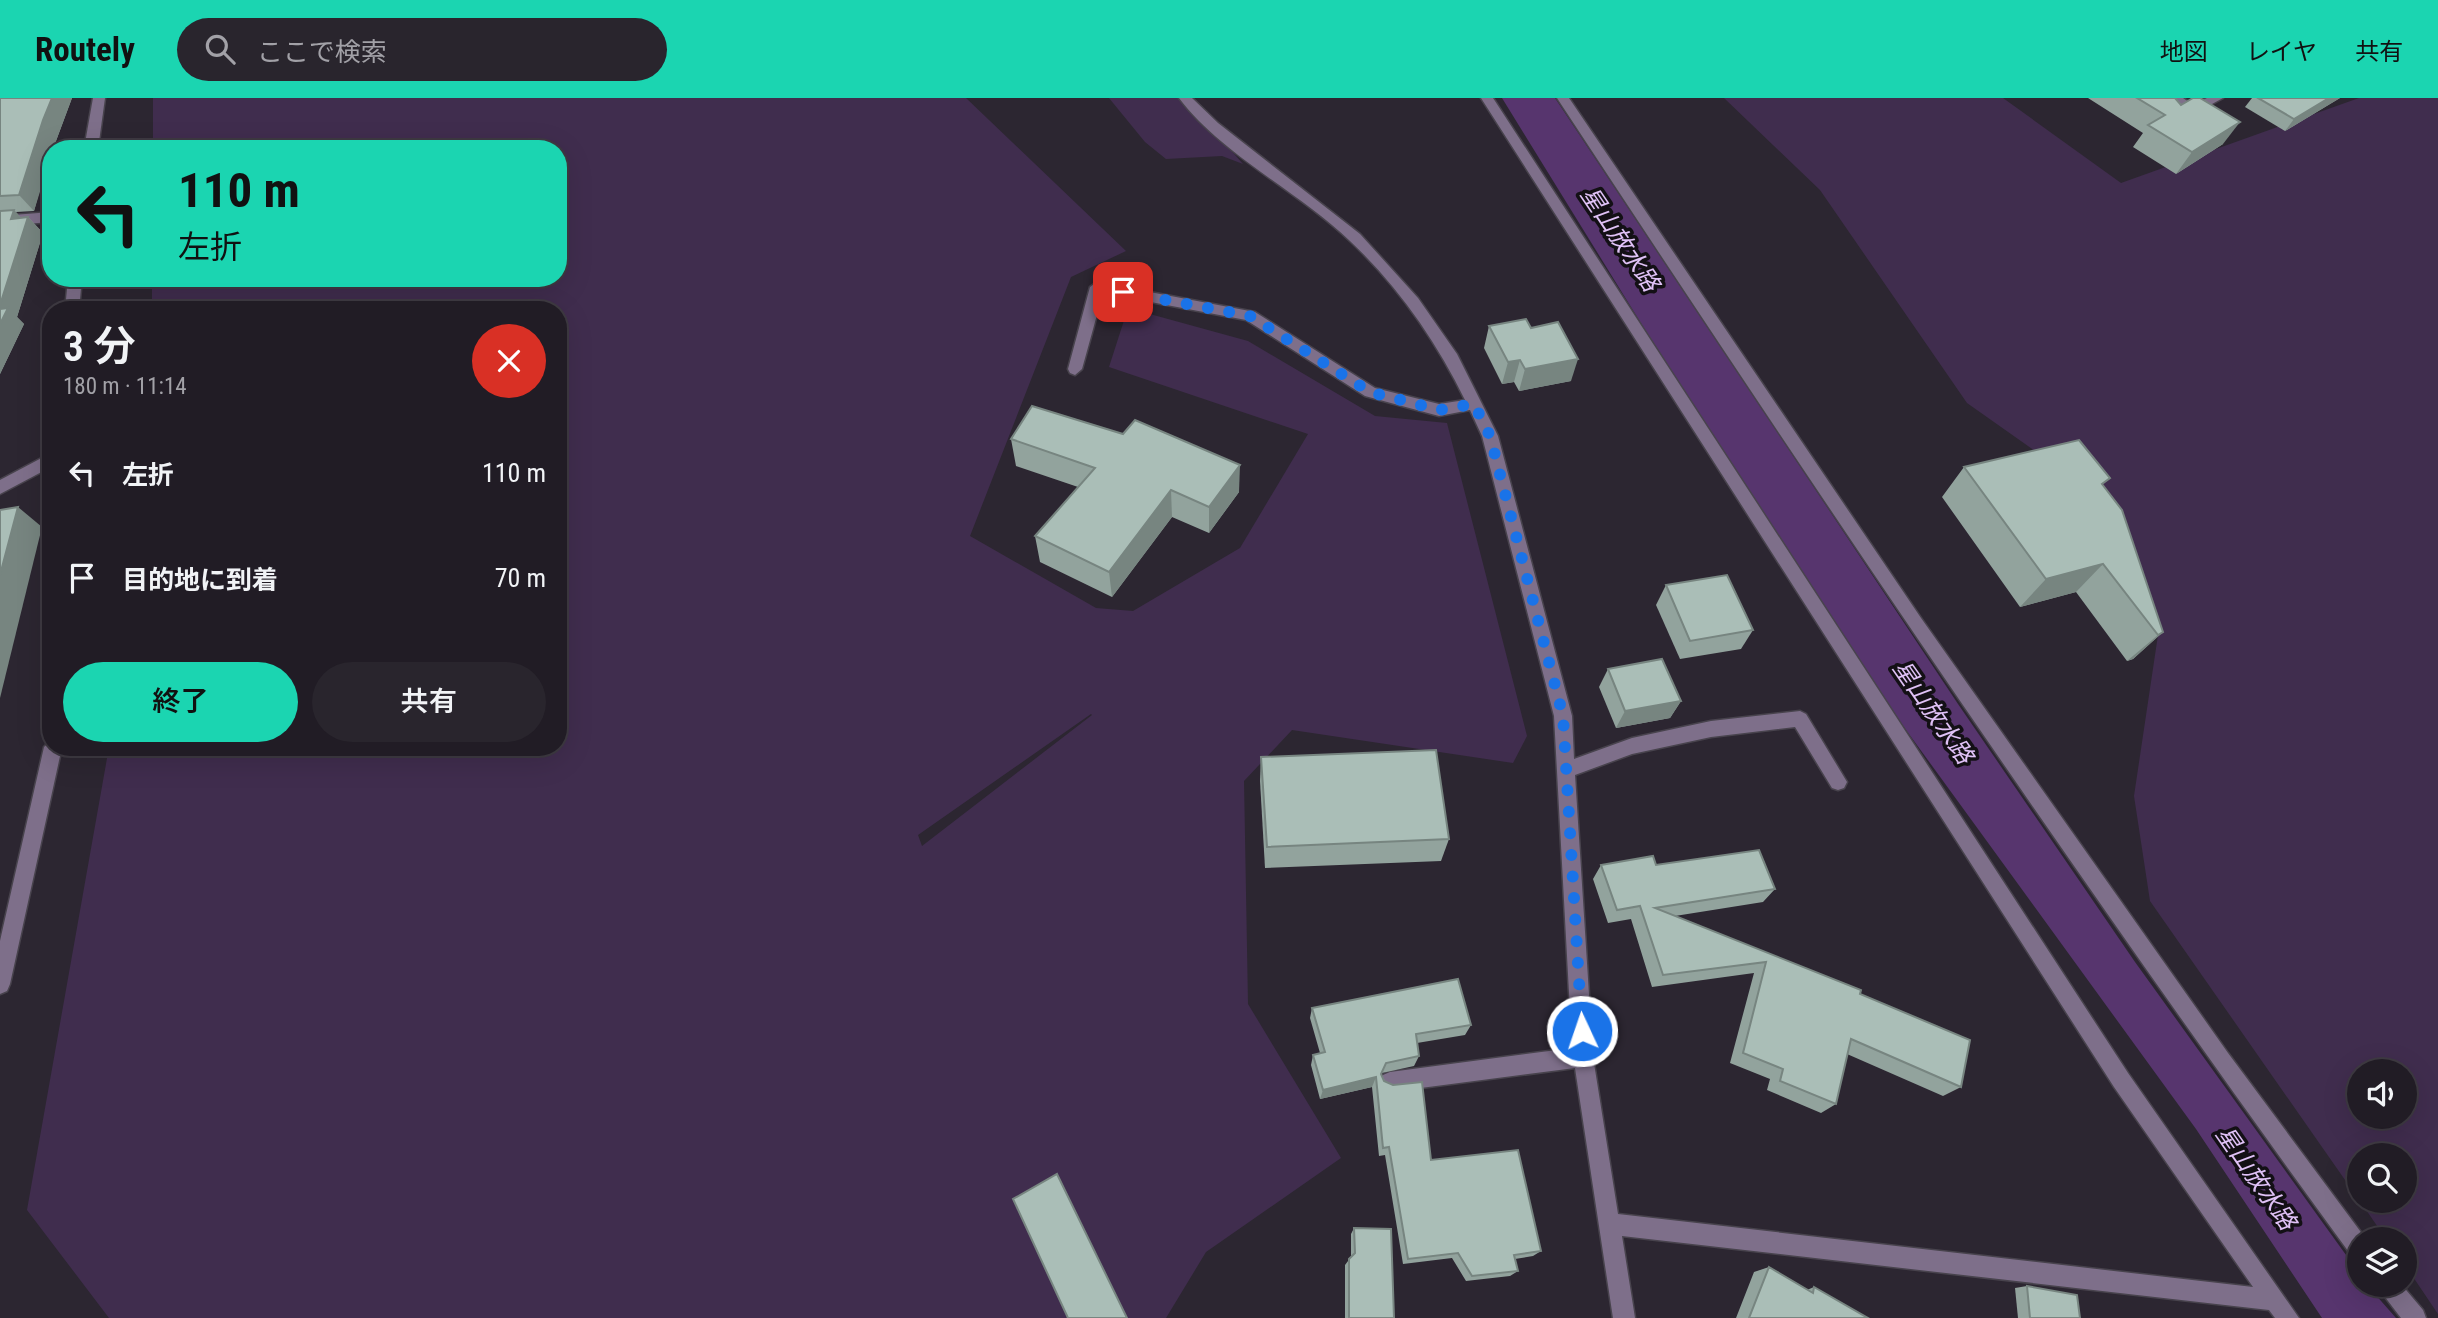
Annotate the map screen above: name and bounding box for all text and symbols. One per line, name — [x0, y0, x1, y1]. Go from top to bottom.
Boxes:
search box — [177, 18, 667, 81]
text: Routely — [35, 30, 135, 69]
icon: search — [201, 30, 239, 68]
text: ここで検索 — [257, 37, 387, 67]
text: 地図 — [2160, 38, 2208, 66]
text: レイヤ — [2246, 38, 2317, 66]
text: 共有 — [2355, 38, 2403, 66]
text: 110 m — [178, 162, 300, 219]
icon: left — [63, 168, 154, 259]
water label: 星山放水路 — [1575, 181, 1666, 298]
text: 左折 — [178, 228, 242, 266]
pin — [1093, 262, 1153, 322]
icon: arrive — [1104, 273, 1142, 311]
text: 3 分 — [63, 322, 136, 371]
button: close — [472, 324, 546, 398]
text: 180 m · 11:14 — [63, 373, 187, 400]
icon: left — [63, 454, 101, 492]
text: 110 m — [482, 458, 546, 488]
text: 左折 — [122, 460, 174, 490]
icon: arrive — [63, 559, 101, 597]
text: 70 m — [495, 563, 546, 593]
text: 目的地に到着 — [122, 565, 278, 595]
water label: 星山放水路 — [1887, 655, 1980, 771]
button: 終了 — [63, 662, 298, 742]
button: 共有 — [312, 662, 546, 742]
position arrow — [1545, 994, 1619, 1068]
map controls — [2347, 1059, 2417, 1297]
button: sound — [2347, 1059, 2417, 1129]
water label: 星山放水路 — [2210, 1121, 2303, 1237]
button: search — [2347, 1143, 2417, 1213]
button: layers — [2347, 1227, 2417, 1297]

